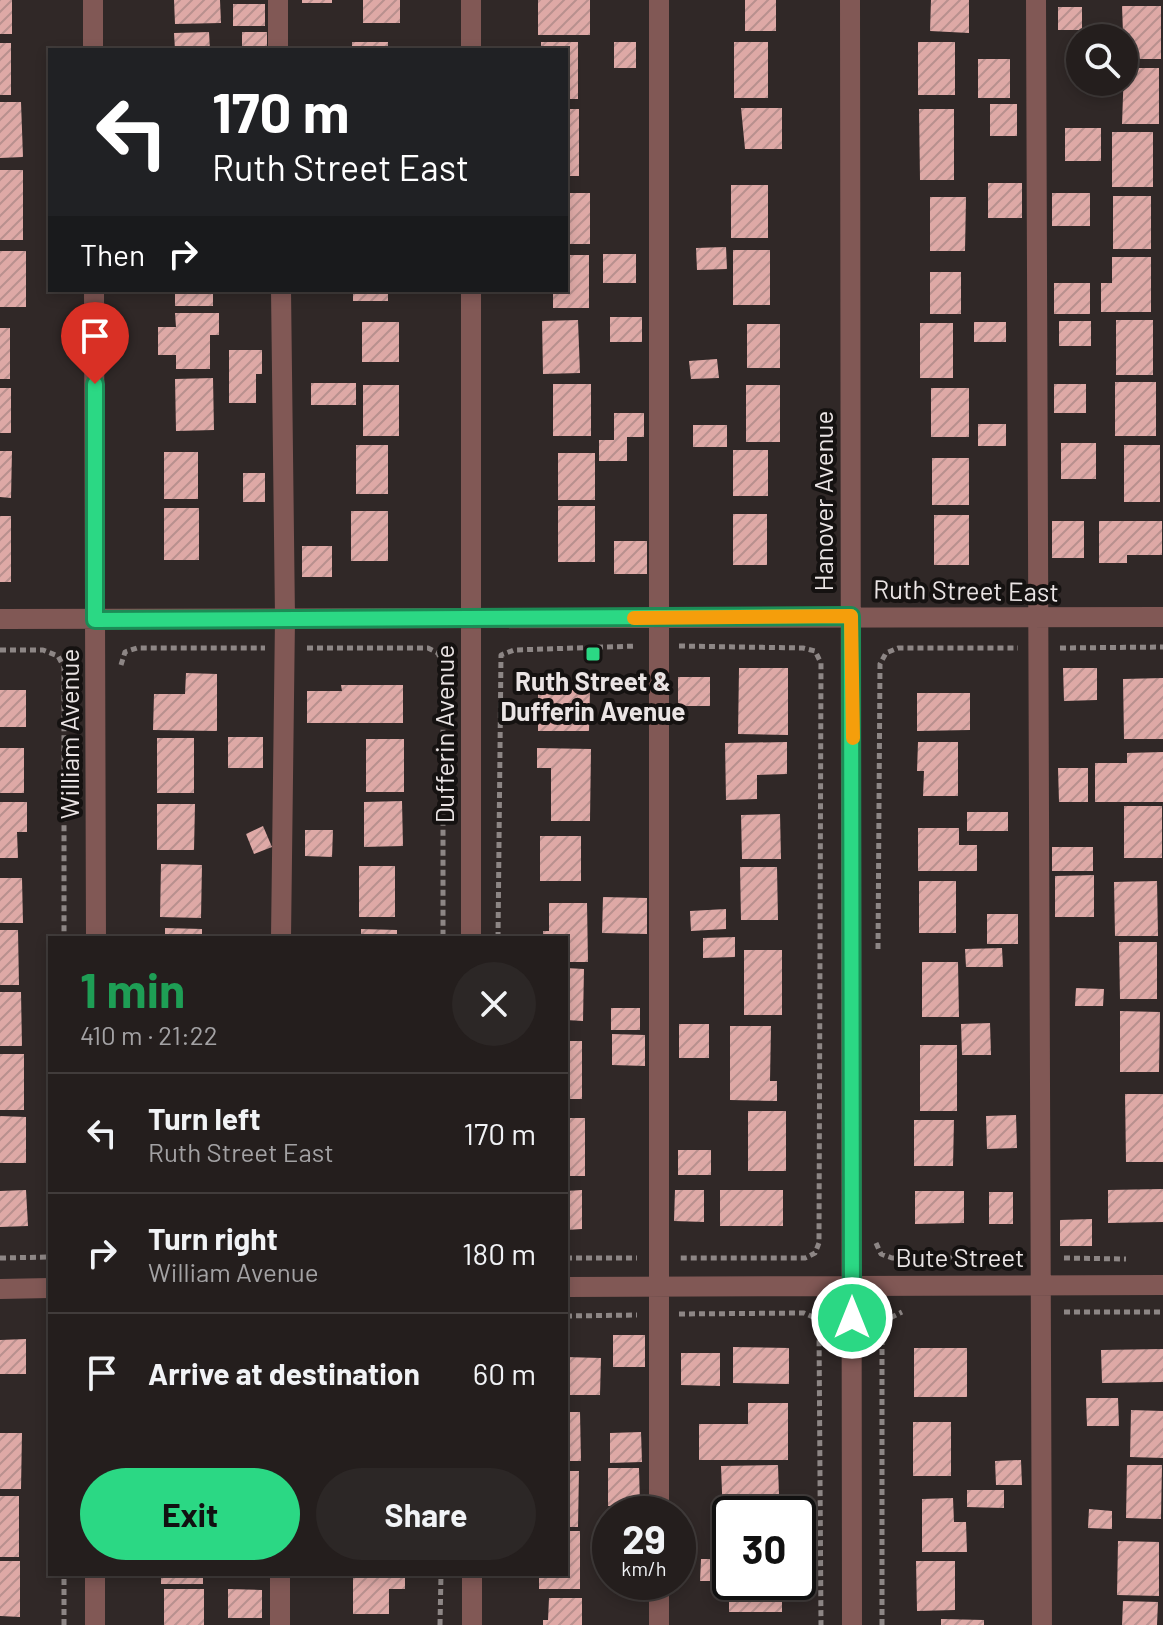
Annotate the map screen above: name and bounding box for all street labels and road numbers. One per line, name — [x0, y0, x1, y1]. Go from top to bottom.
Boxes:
street label: Hanover Avenue — [807, 411, 838, 591]
street label: Ruth Street East — [873, 572, 1059, 607]
street label: Dufferin Avenue — [428, 645, 459, 823]
street label: William Avenue — [53, 649, 84, 819]
street label: Bute Street — [896, 1241, 1025, 1272]

